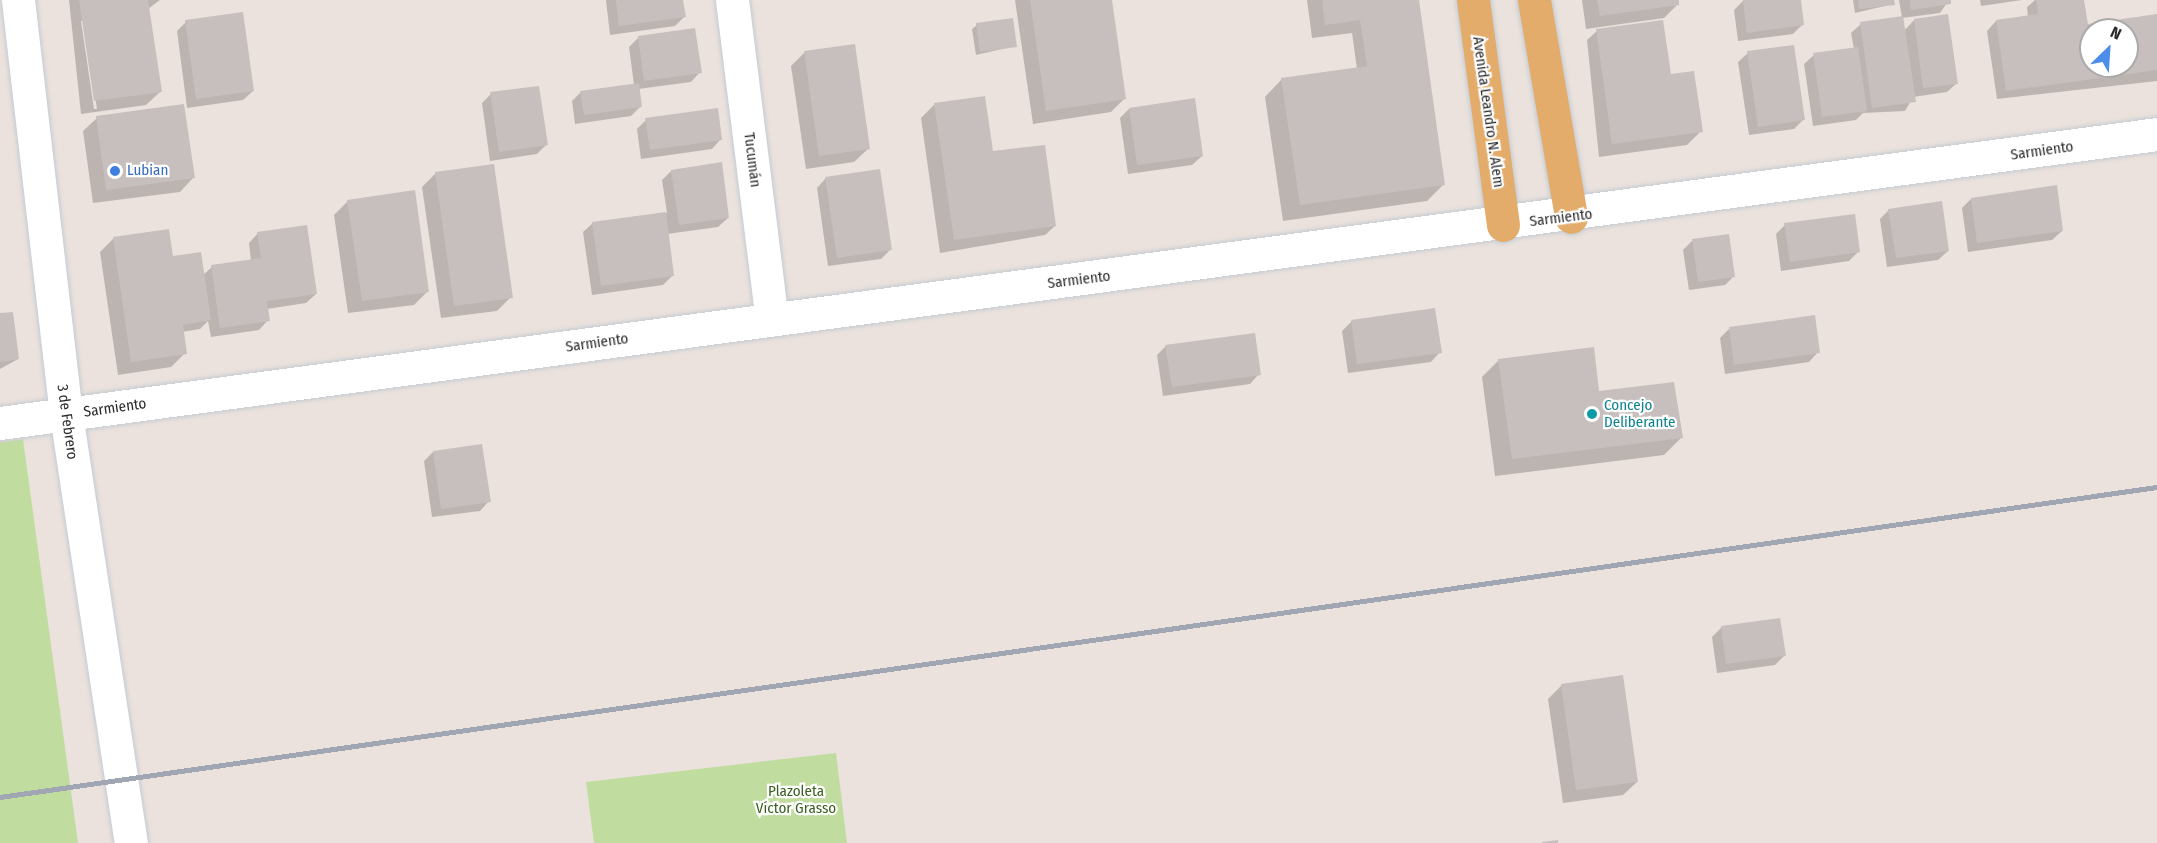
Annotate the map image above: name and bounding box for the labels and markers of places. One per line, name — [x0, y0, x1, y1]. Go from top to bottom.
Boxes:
place label: Lubian — [127, 162, 168, 180]
marker: Lubian — [108, 164, 122, 178]
place label: Concejo Deliberante — [1604, 396, 1675, 431]
marker: Concejo Deliberante — [1585, 407, 1599, 421]

